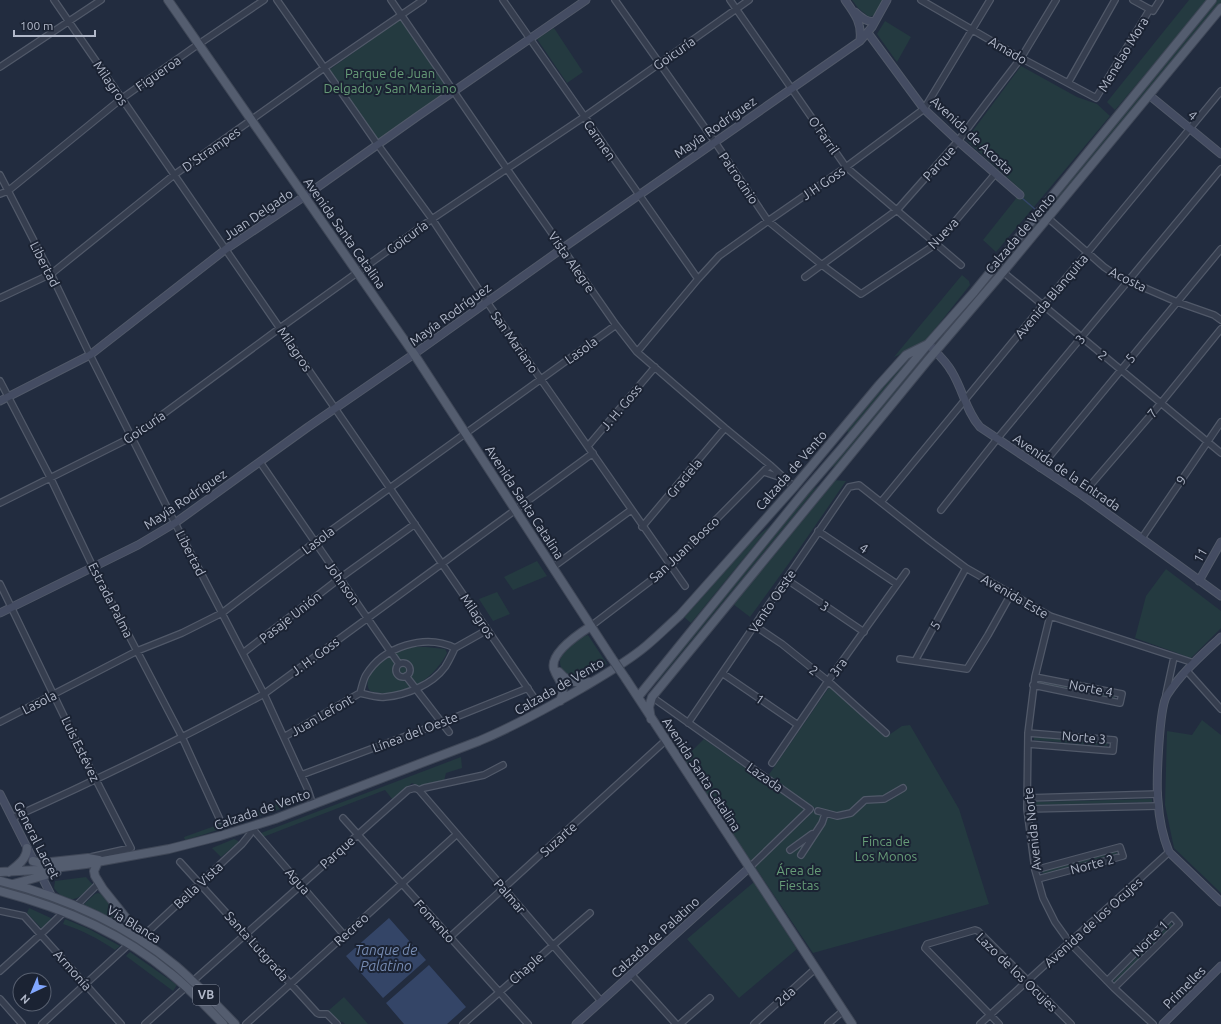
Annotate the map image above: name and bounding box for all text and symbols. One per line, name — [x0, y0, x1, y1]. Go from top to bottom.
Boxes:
scale bar — [14, 12, 95, 38]
street label: Menelao Mora — [1095, 14, 1151, 94]
text: 100 m — [20, 19, 53, 32]
street label: Goicuría — [650, 34, 698, 72]
street label: Amado — [987, 34, 1029, 66]
street label: Figueroa — [133, 53, 183, 93]
street label: Milagros — [91, 58, 131, 108]
park label: Parque de Juan Delgado y San Mariano — [323, 66, 457, 95]
street label: Avenida de Acosta — [928, 93, 1016, 177]
street label: Mayía Rodríguez — [671, 94, 759, 160]
street label: 4 — [1186, 107, 1200, 123]
street label: O'Farril — [806, 114, 842, 157]
street label: Carmen — [581, 117, 619, 163]
street label: D'Strampes — [179, 124, 243, 174]
street label: Parque — [920, 143, 958, 183]
street label: Patrocinio — [717, 149, 761, 207]
street label: J H Goss — [799, 163, 847, 202]
street label: Avenida Santa Catalina — [301, 175, 389, 291]
street label: Juan Delgado — [221, 186, 295, 242]
street label: Calzada de Vento — [982, 190, 1058, 276]
street label: Nueva — [925, 215, 961, 251]
street label: Goicuría — [384, 217, 430, 257]
street label: Vista Alegre — [546, 229, 598, 295]
street label: Libertad — [28, 239, 62, 289]
street label: Avenida Blanquita — [1012, 251, 1090, 341]
street label: Acosta — [1107, 264, 1149, 294]
street label: Mayía Rodríguez — [407, 280, 493, 348]
street label: San Mariano — [489, 309, 541, 375]
street label: Milagros — [275, 324, 315, 374]
street label: 3 — [1072, 332, 1088, 346]
street label: Lasola — [562, 334, 600, 366]
street label: 2 — [1096, 347, 1110, 363]
street label: 5 — [1122, 351, 1138, 365]
street label: J. H. Goss — [598, 381, 644, 433]
street label: 7 — [1144, 406, 1160, 420]
street label: Goicuría — [120, 408, 168, 446]
street label: Calzada de Vento — [753, 427, 829, 513]
street label: Avenida de la Entrada — [1011, 431, 1123, 513]
street label: Avenida Santa Catalina — [483, 443, 567, 561]
street label: Graciela — [664, 456, 704, 500]
street label: Mayía Rodríguez — [141, 466, 229, 532]
street label: 9 — [1173, 473, 1189, 487]
street label: San Juan Bosco — [646, 513, 722, 585]
street label: Lasola — [299, 523, 337, 557]
street label: Libertad — [174, 528, 208, 578]
street label: 4 — [857, 540, 871, 556]
street label: 11 — [1190, 545, 1210, 565]
street label: Johnson — [323, 559, 363, 607]
street label: Estrada Palma — [86, 560, 136, 640]
street label: Vento Oeste — [746, 567, 798, 635]
street label: Avenida Este — [979, 571, 1051, 621]
street label: Pasaje Unión — [256, 589, 324, 645]
street label: Milagros — [458, 591, 498, 641]
street label: 3 — [818, 598, 832, 614]
street label: 5 — [927, 618, 943, 632]
street label: J. H. Goss — [289, 634, 342, 678]
street label: Calzada de Vento — [512, 655, 606, 717]
street label: 3ra — [827, 655, 849, 679]
street label: 2 — [807, 662, 821, 678]
street label: Norte 4 — [1068, 677, 1114, 699]
street label: Lasola — [19, 687, 59, 717]
street label: Juan Lefont — [288, 691, 356, 739]
street label: 1 — [753, 691, 767, 707]
street label: Línea del Oeste — [370, 709, 460, 755]
street label: Luis Estévez — [59, 714, 103, 784]
street label: Avenida Santa Catalina — [660, 715, 744, 833]
street label: Norte 3 — [1061, 728, 1107, 746]
street label: Lazada — [744, 760, 786, 794]
street label: Calzada de Vento — [212, 786, 312, 832]
street label: Avenida Norte — [1021, 787, 1043, 871]
street label: General Lacret — [11, 799, 63, 881]
street label: Suzarte — [537, 819, 579, 859]
street label: Parque — [317, 833, 357, 871]
park label: Finca de Los Monos — [855, 834, 918, 863]
street label: Norte 2 — [1069, 851, 1115, 877]
street label: Bella Vista — [171, 859, 225, 911]
park label: Área de Fiestas — [777, 862, 821, 892]
street label: Agua — [283, 865, 313, 897]
street label: Avenida de los Ocujes — [1041, 874, 1145, 970]
street label: Palmar — [491, 876, 529, 916]
street label: Calzada de Palatino — [608, 894, 702, 980]
street label: Fomento — [412, 897, 458, 945]
street label: Vía Blanca — [105, 903, 163, 945]
street label: Santa Lutgrada — [222, 909, 292, 983]
street label: Recreo — [331, 910, 371, 948]
street label: Norte 1 — [1129, 917, 1171, 959]
street label: Lazo de los Ocujes — [974, 930, 1060, 1014]
water label: Tanque de Palatino — [355, 942, 417, 974]
street label: Armonía — [51, 947, 95, 993]
street label: Chaple — [506, 950, 546, 986]
street label: Primelles — [1160, 963, 1208, 1011]
north arrow — [12, 972, 52, 1012]
street label: 2da — [772, 984, 798, 1008]
road number: VB — [193, 985, 219, 1005]
text: N — [18, 992, 32, 1006]

